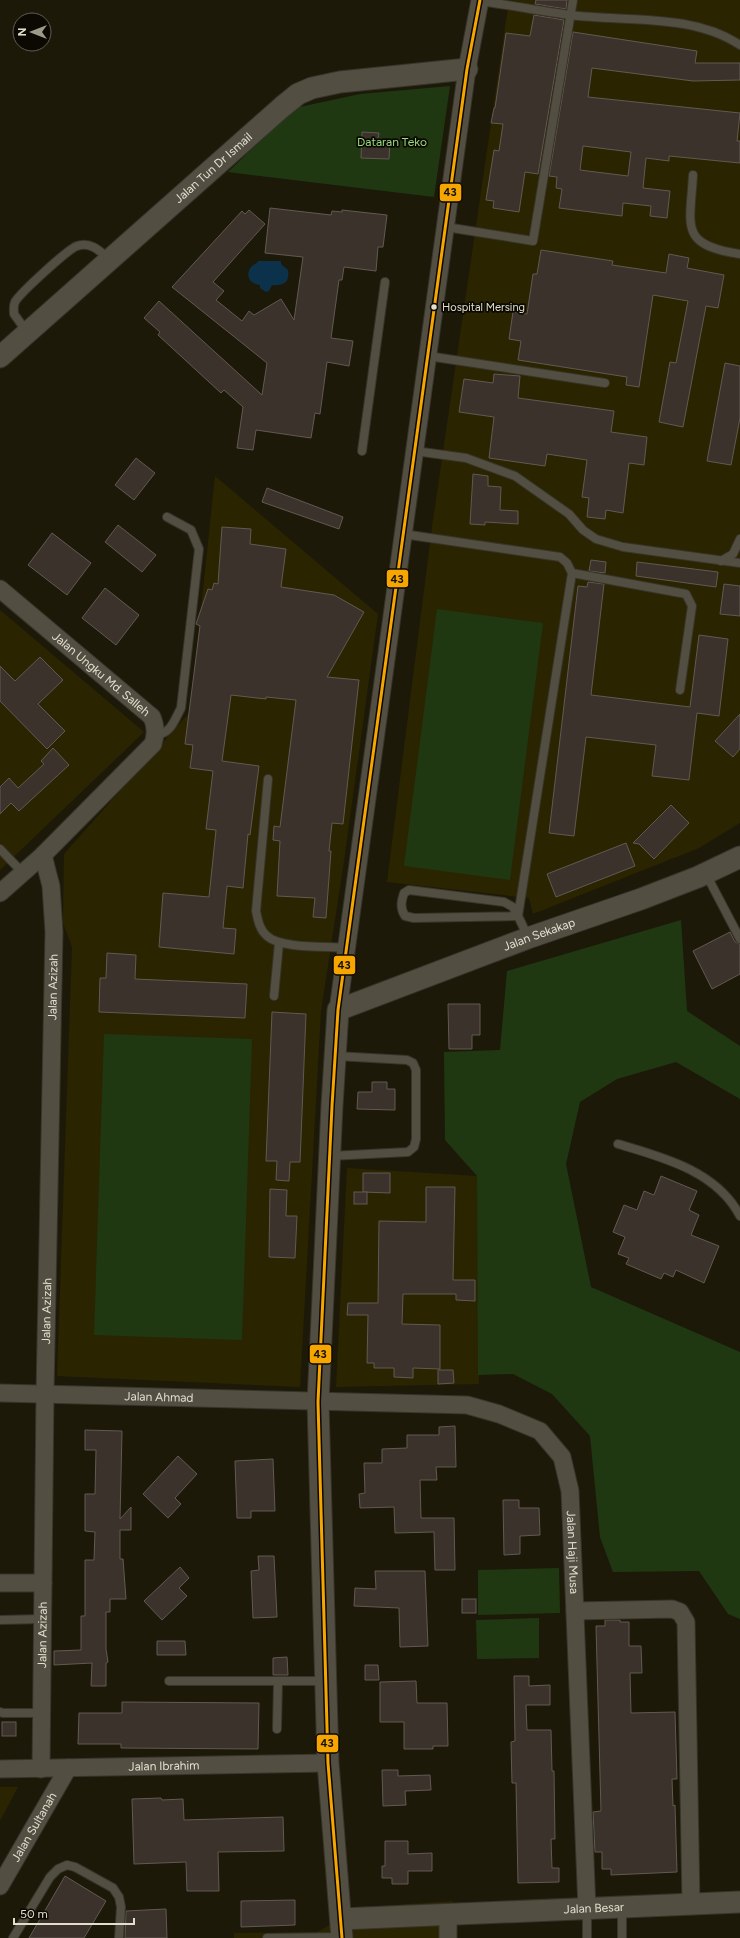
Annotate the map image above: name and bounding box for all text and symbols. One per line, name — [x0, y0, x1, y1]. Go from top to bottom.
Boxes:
north arrow — [12, 12, 52, 52]
text: N — [16, 28, 29, 36]
street label: Jalan Tun Dr Ismail — [172, 130, 255, 206]
park label: Dataran Teko — [357, 135, 427, 149]
line badge: 43 — [439, 183, 462, 202]
text: 43 — [443, 186, 457, 199]
place label: Hospital Mersing — [442, 301, 525, 314]
marker: Hospital Mersing — [429, 302, 439, 312]
line badge: 43 — [386, 569, 409, 588]
text: 43 — [390, 573, 404, 586]
street label: Jalan Ungku Md. Salleh — [49, 629, 153, 719]
street label: Jalan Sekakap — [501, 915, 577, 954]
street label: Jalan Azizah — [45, 954, 61, 1020]
line badge: 43 — [333, 955, 356, 975]
text: 43 — [337, 959, 351, 972]
street label: Jalan Azizah — [39, 1277, 54, 1344]
line badge: 43 — [309, 1344, 332, 1364]
text: 43 — [313, 1348, 327, 1361]
street label: Jalan Ahmad — [124, 1389, 194, 1405]
street label: Jalan Haji Musa — [564, 1510, 581, 1594]
street label: Jalan Azizah — [35, 1601, 50, 1668]
line badge: 43 — [316, 1734, 339, 1753]
text: 43 — [320, 1737, 334, 1750]
street label: Jalan Ibrahim — [128, 1758, 200, 1774]
street label: Jalan Sultanah — [9, 1790, 60, 1864]
scale bar — [14, 1900, 134, 1926]
street label: Jalan Besar — [563, 1900, 624, 1917]
text: 50 m — [20, 1907, 48, 1921]

